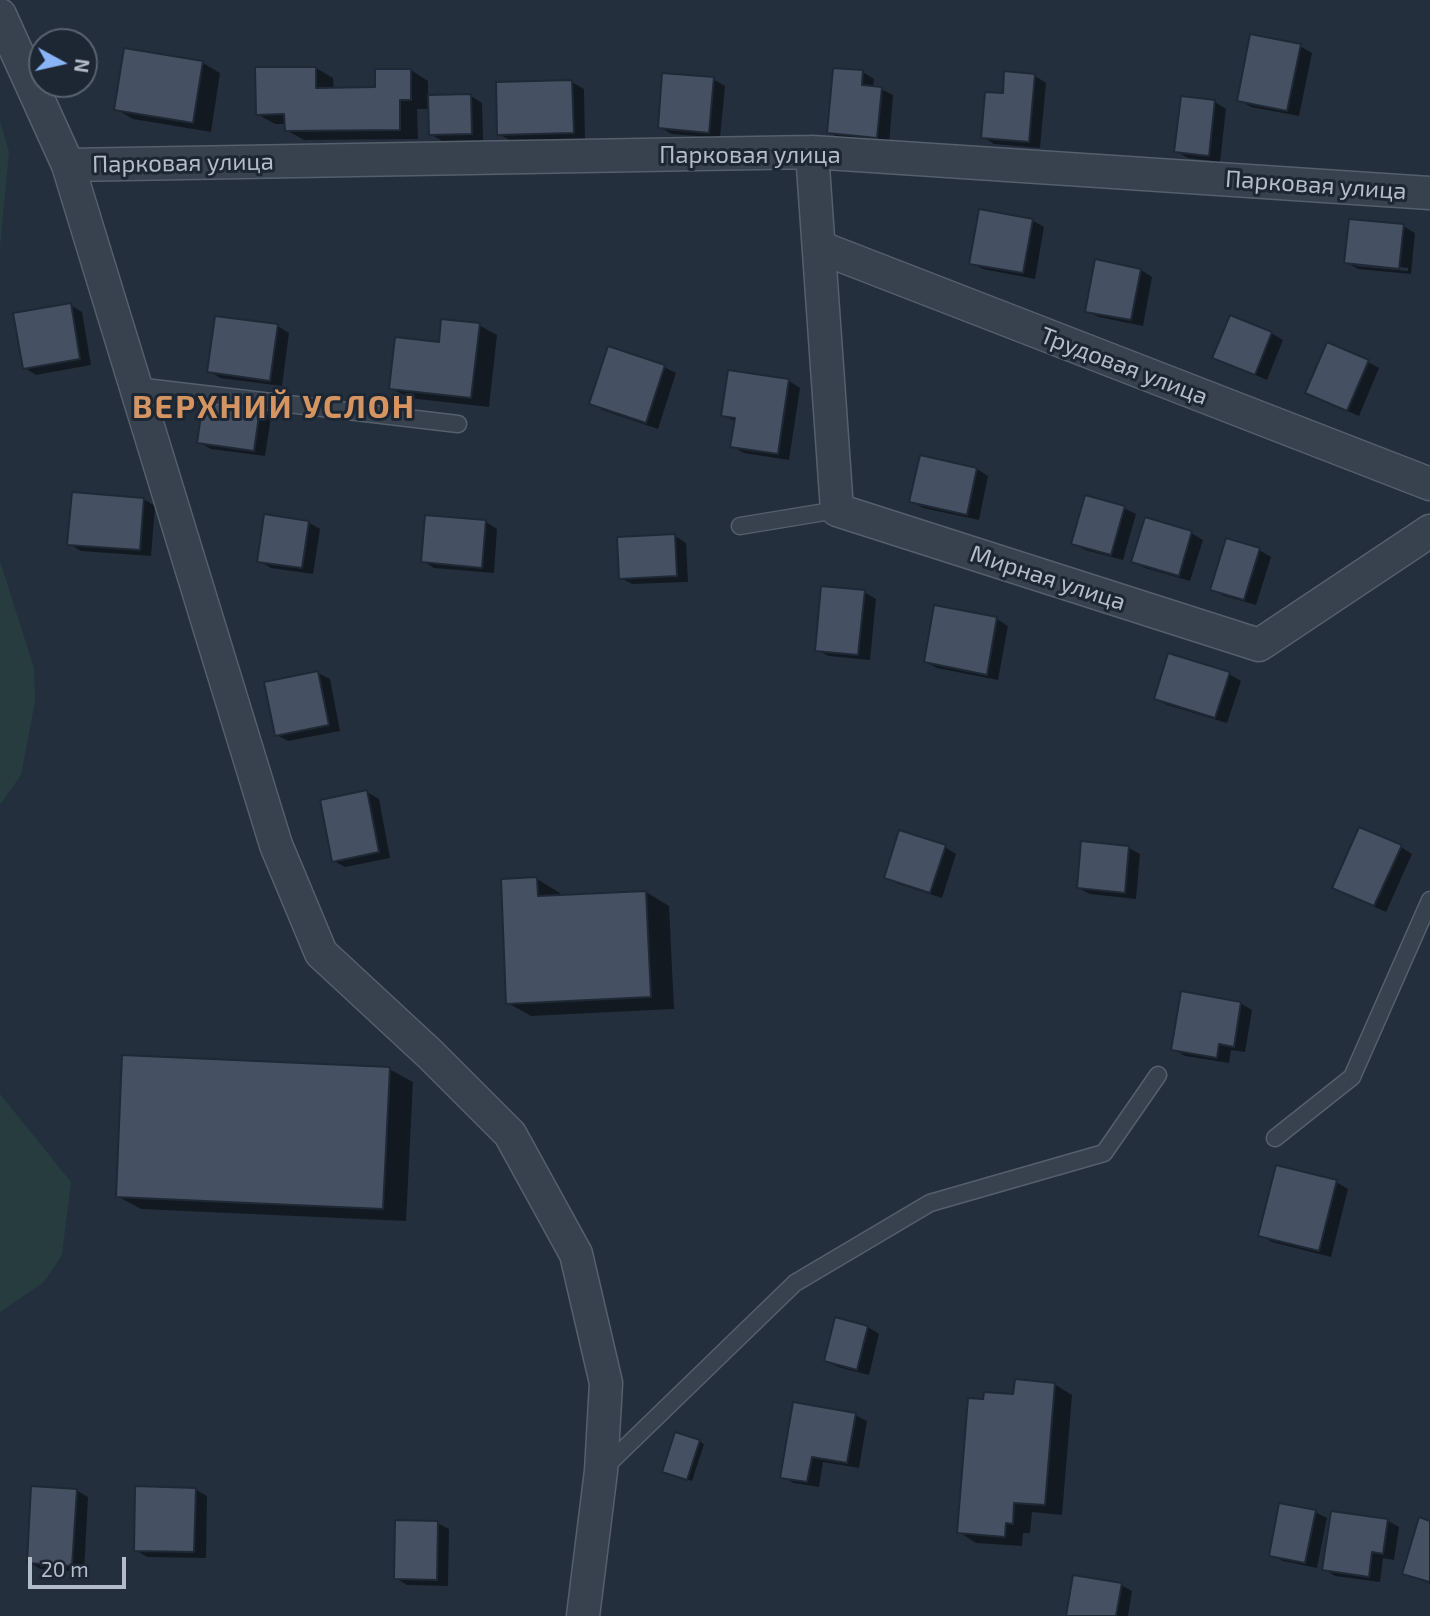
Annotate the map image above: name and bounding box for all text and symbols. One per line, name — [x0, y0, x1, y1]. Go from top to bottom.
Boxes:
north arrow — [28, 28, 98, 98]
text: N — [70, 57, 95, 74]
street label: Парковая улица — [659, 141, 841, 169]
street label: Парковая улица — [92, 147, 274, 179]
street label: Парковая улица — [1224, 164, 1408, 206]
street label: Трудовая улица — [1036, 321, 1212, 411]
district label: ВЕРХНИЙ УСЛОН — [134, 388, 414, 426]
street label: Мирная улица — [967, 539, 1129, 617]
scale bar — [32, 1542, 130, 1586]
text: 20 m — [41, 1556, 89, 1581]

